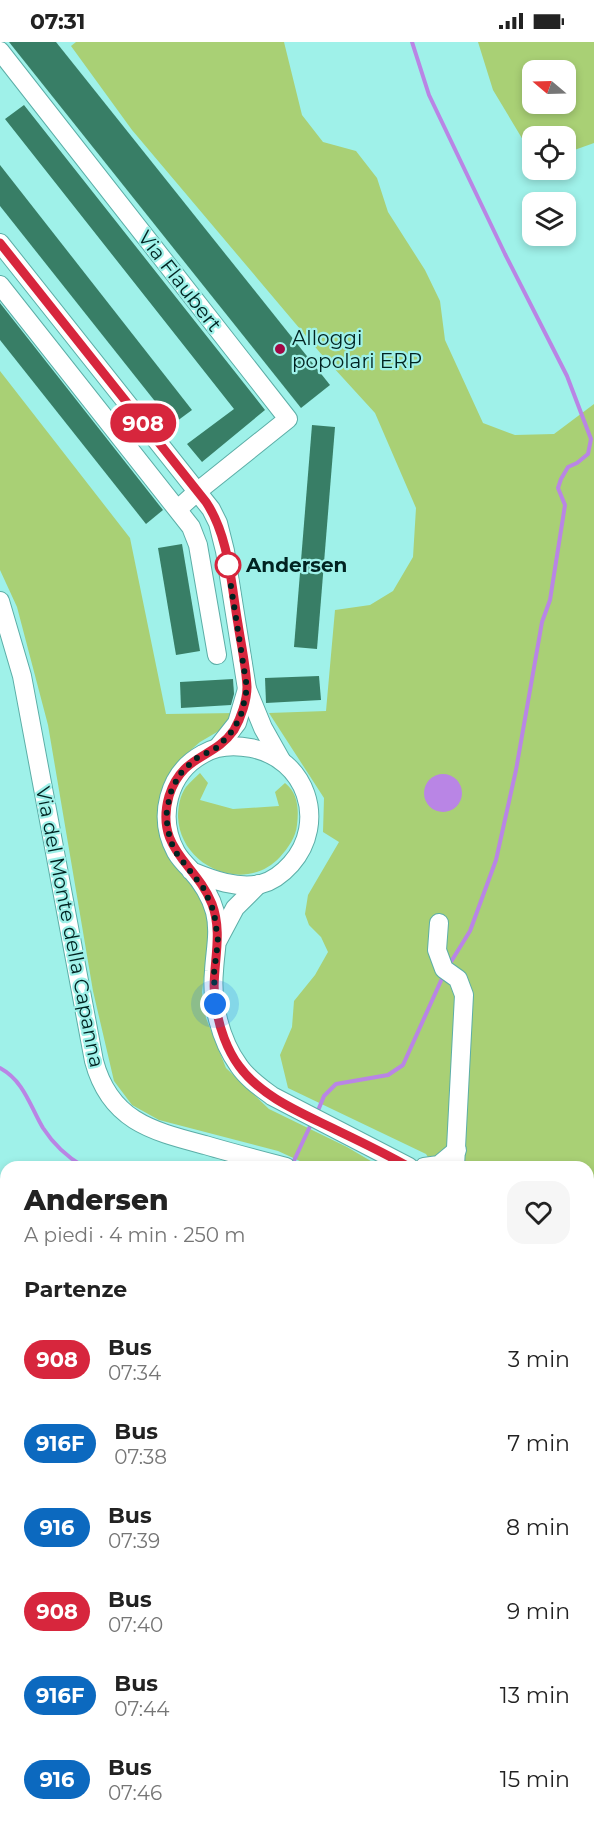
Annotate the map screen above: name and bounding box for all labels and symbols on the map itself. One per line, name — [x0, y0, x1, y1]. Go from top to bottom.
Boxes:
north arrow — [522, 60, 576, 114]
street label: Via Flaubert — [133, 226, 227, 336]
place label: Alloggi popolari ERP — [292, 326, 422, 373]
marker: Alloggi popolari ERP — [273, 342, 287, 356]
line badge: 908 — [108, 404, 178, 442]
marker: Andersen — [215, 552, 241, 578]
place label: Andersen — [245, 553, 347, 577]
street label: Via del Monte della Capanna — [31, 784, 109, 1070]
your location — [200, 989, 230, 1019]

